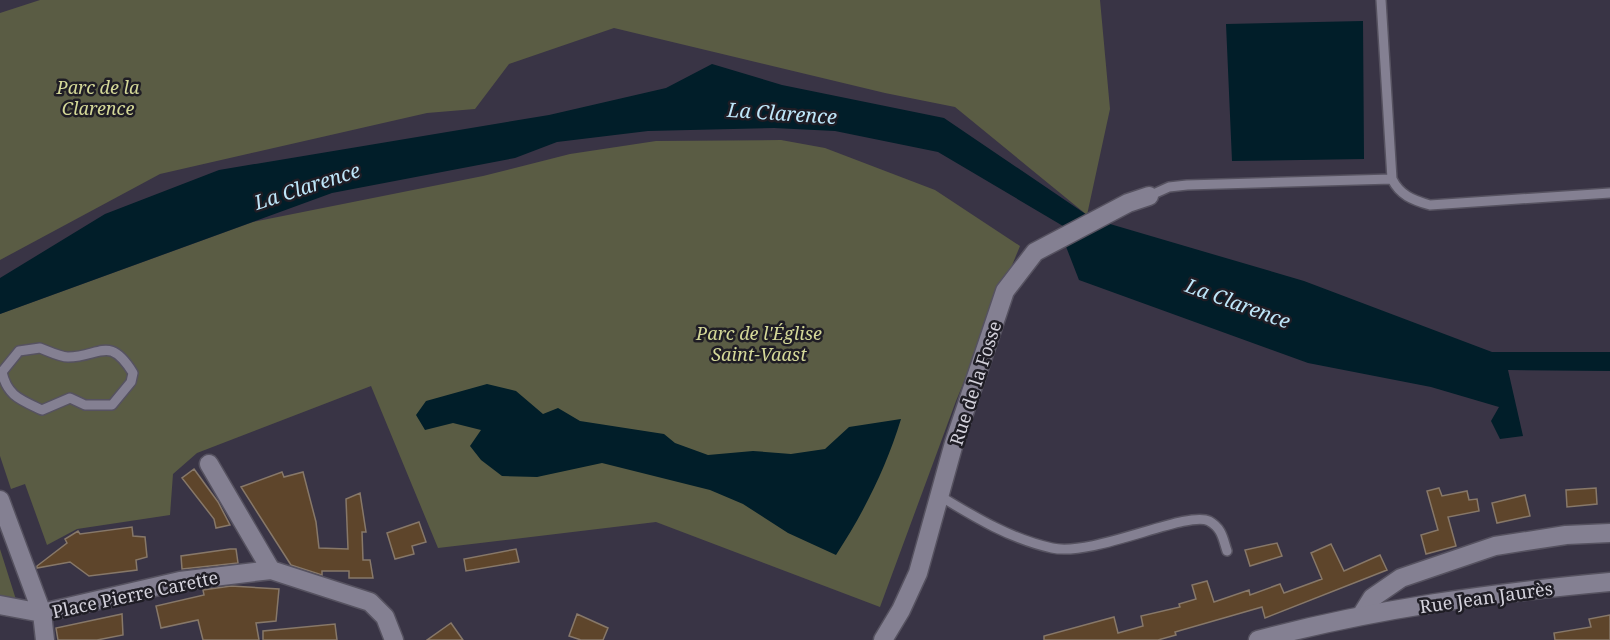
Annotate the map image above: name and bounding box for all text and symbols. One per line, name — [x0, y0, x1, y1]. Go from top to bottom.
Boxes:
park label: Parc de la Clarence — [56, 75, 140, 120]
water label: La Clarence — [725, 96, 838, 130]
water label: La Clarence — [250, 156, 364, 216]
water label: La Clarence — [1181, 271, 1294, 335]
street label: Rue de la Fosse — [944, 318, 1006, 448]
park label: Parc de l'Église Saint-Vaast — [695, 321, 822, 366]
street label: Place Pierre Carette — [50, 565, 220, 623]
street label: Rue Jean Jaurès — [1418, 576, 1554, 618]

